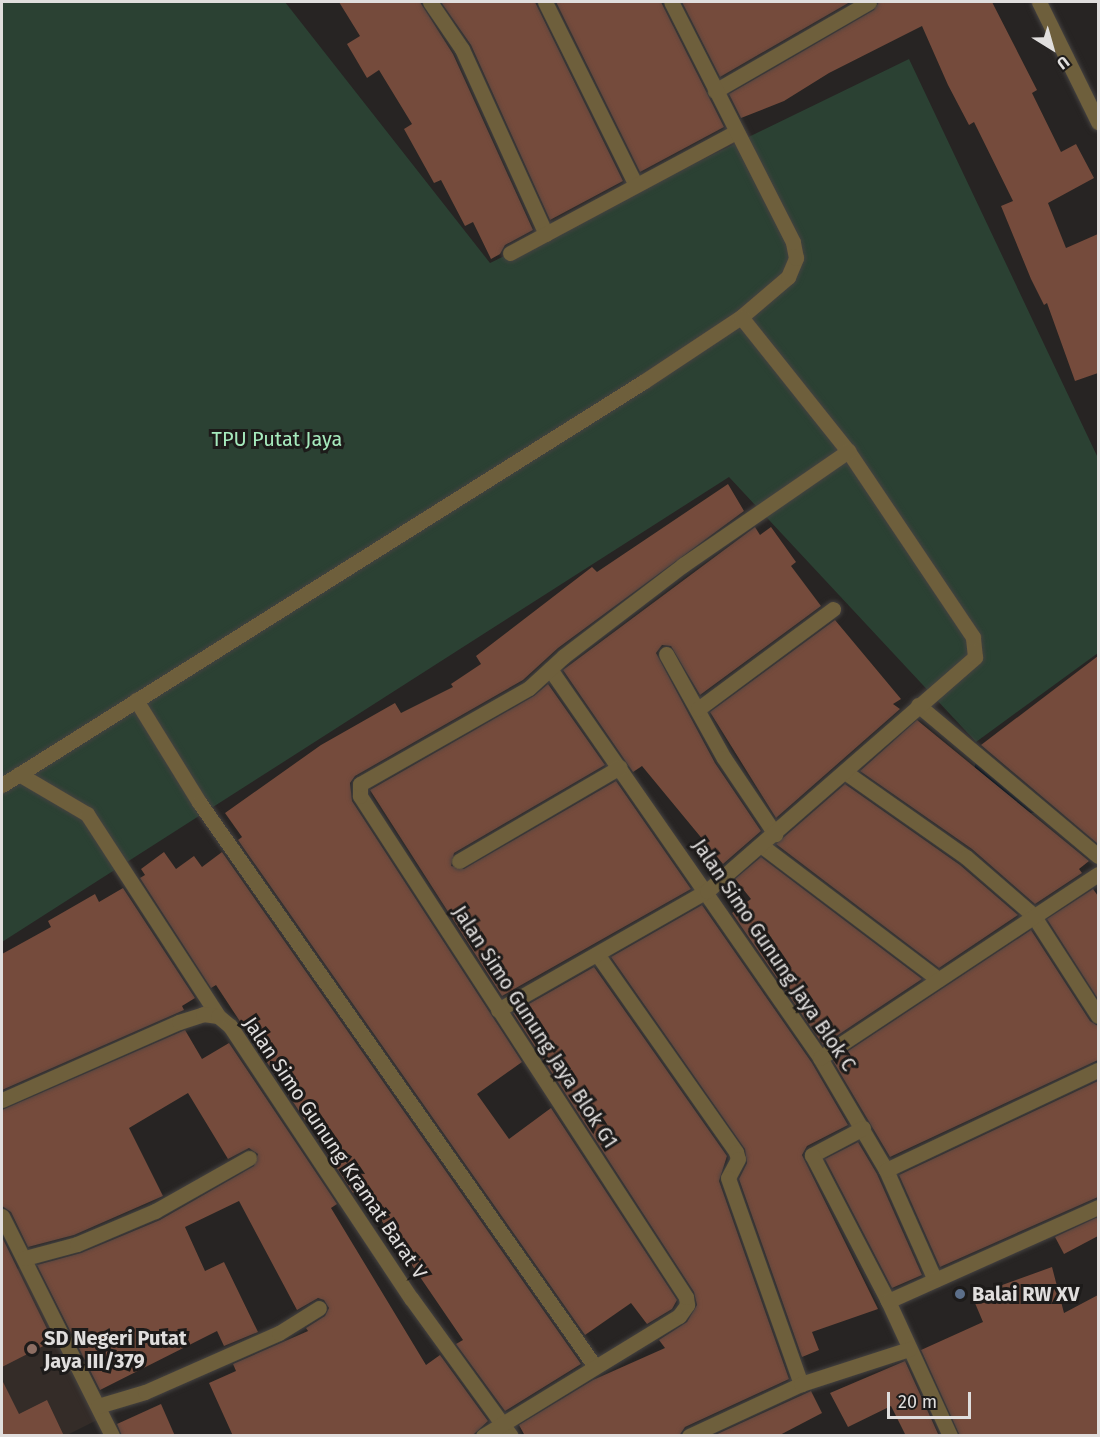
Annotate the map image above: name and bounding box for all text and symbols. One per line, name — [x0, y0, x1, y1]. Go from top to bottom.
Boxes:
north arrow — [1022, 18, 1082, 78]
text: U — [1053, 52, 1073, 73]
park label: TPU Putat Jaya — [212, 427, 342, 451]
street label: Jalan Simo Gunung Jaya Blok C — [687, 834, 861, 1076]
street label: Jalan Simo Gunung Jaya Blok G1 — [447, 901, 623, 1153]
street label: Jalan Simo Gunung Kramat Barat V — [238, 1012, 432, 1284]
place label: Balai RW XV — [972, 1282, 1079, 1306]
marker: Balai RW XV — [953, 1287, 967, 1301]
place label: SD Negeri Putat Jaya III/379 — [44, 1326, 187, 1373]
marker: SD Negeri Putat Jaya III/379 — [25, 1342, 39, 1356]
scale bar — [890, 1380, 974, 1418]
text: 20 m — [898, 1391, 937, 1413]

